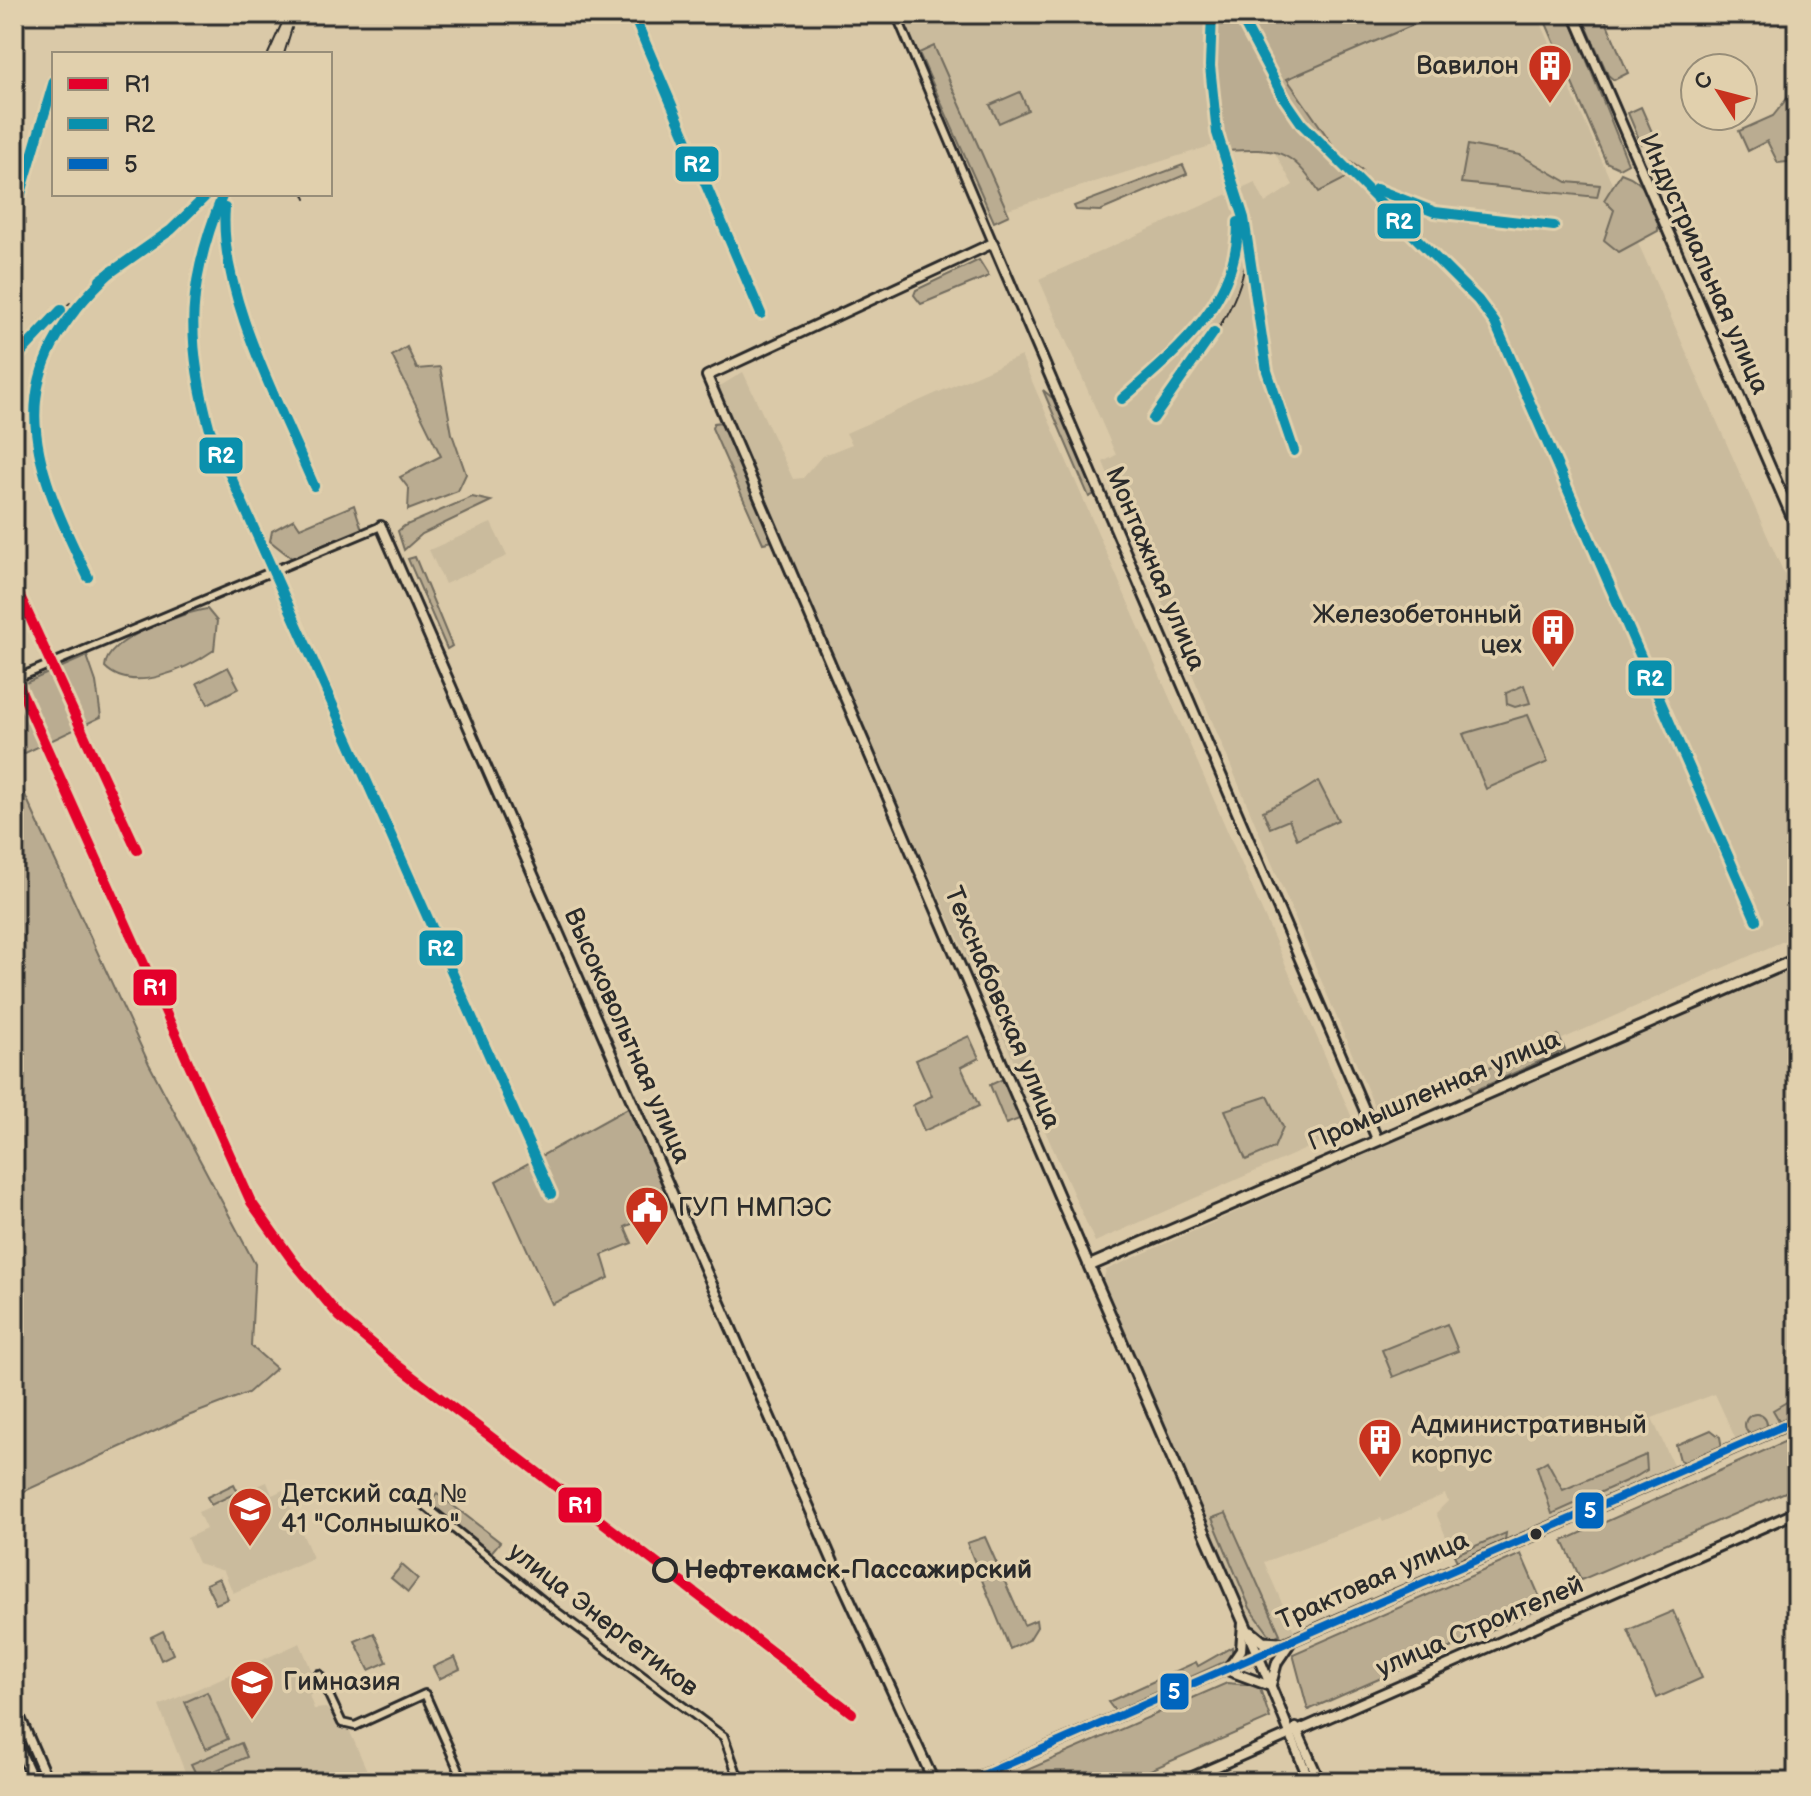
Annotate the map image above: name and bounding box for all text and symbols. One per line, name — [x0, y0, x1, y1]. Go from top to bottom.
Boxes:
building icon: Вавилон — [1526, 42, 1574, 105]
place label: Вавилон — [1416, 51, 1519, 82]
legend — [52, 52, 332, 196]
north arrow — [1679, 52, 1759, 132]
text: С — [1689, 67, 1719, 95]
text: R1 — [124, 70, 150, 99]
text: R2 — [124, 110, 155, 139]
street label: Индустриальная улица — [1632, 129, 1776, 399]
line badge: R2 — [674, 145, 720, 183]
text: 5 — [124, 150, 138, 179]
text: R2 — [683, 152, 711, 179]
line badge: R2 — [1376, 202, 1422, 240]
text: R2 — [1385, 209, 1413, 236]
line badge: R2 — [198, 436, 244, 475]
text: R2 — [207, 443, 235, 470]
street label: Монтажная улица — [1098, 462, 1212, 676]
place label: Железобетонный цех — [1313, 600, 1522, 661]
building icon: Железобетонный цех — [1529, 606, 1577, 669]
line badge: R2 — [1627, 659, 1673, 697]
text: R2 — [1636, 666, 1664, 693]
street label: Техснабовская улица — [937, 882, 1067, 1134]
street label: Высоковольтная улица — [557, 903, 697, 1169]
line badge: R2 — [418, 929, 464, 967]
text: R2 — [427, 936, 455, 963]
line badge: R1 — [132, 968, 178, 1007]
text: R1 — [143, 975, 167, 1002]
street label: Промышленная улица — [1303, 1024, 1565, 1158]
public building icon: ГУП НМПЭС — [623, 1184, 671, 1247]
place label: ГУП НМПЭС — [678, 1193, 832, 1224]
place label: Административный корпус — [1410, 1410, 1647, 1471]
building icon: Административный корпус — [1356, 1416, 1404, 1479]
place label: Детский сад № 41 "Солнышко" — [281, 1479, 467, 1540]
school or university icon: Детский сад № 41 "Солнышко" — [226, 1485, 274, 1548]
line badge: R1 — [557, 1486, 603, 1524]
line badge: 5 — [1574, 1491, 1605, 1530]
text: R1 — [568, 1493, 592, 1520]
text: 5 — [1584, 1498, 1597, 1525]
street label: Трактовая улица — [1272, 1525, 1474, 1637]
unlabelled marker — [1528, 1526, 1544, 1542]
street label: улица Энергетиков — [502, 1536, 704, 1704]
place label: Нефтекамск-Пассажирский — [684, 1555, 1032, 1586]
marker: Нефтекамск-Пассажирский — [653, 1558, 677, 1582]
street label: улица Строителей — [1372, 1569, 1588, 1685]
school or university icon: Гимназия — [228, 1658, 276, 1721]
place label: Гимназия — [283, 1667, 401, 1698]
line badge: 5 — [1159, 1672, 1190, 1711]
text: 5 — [1168, 1679, 1181, 1706]

